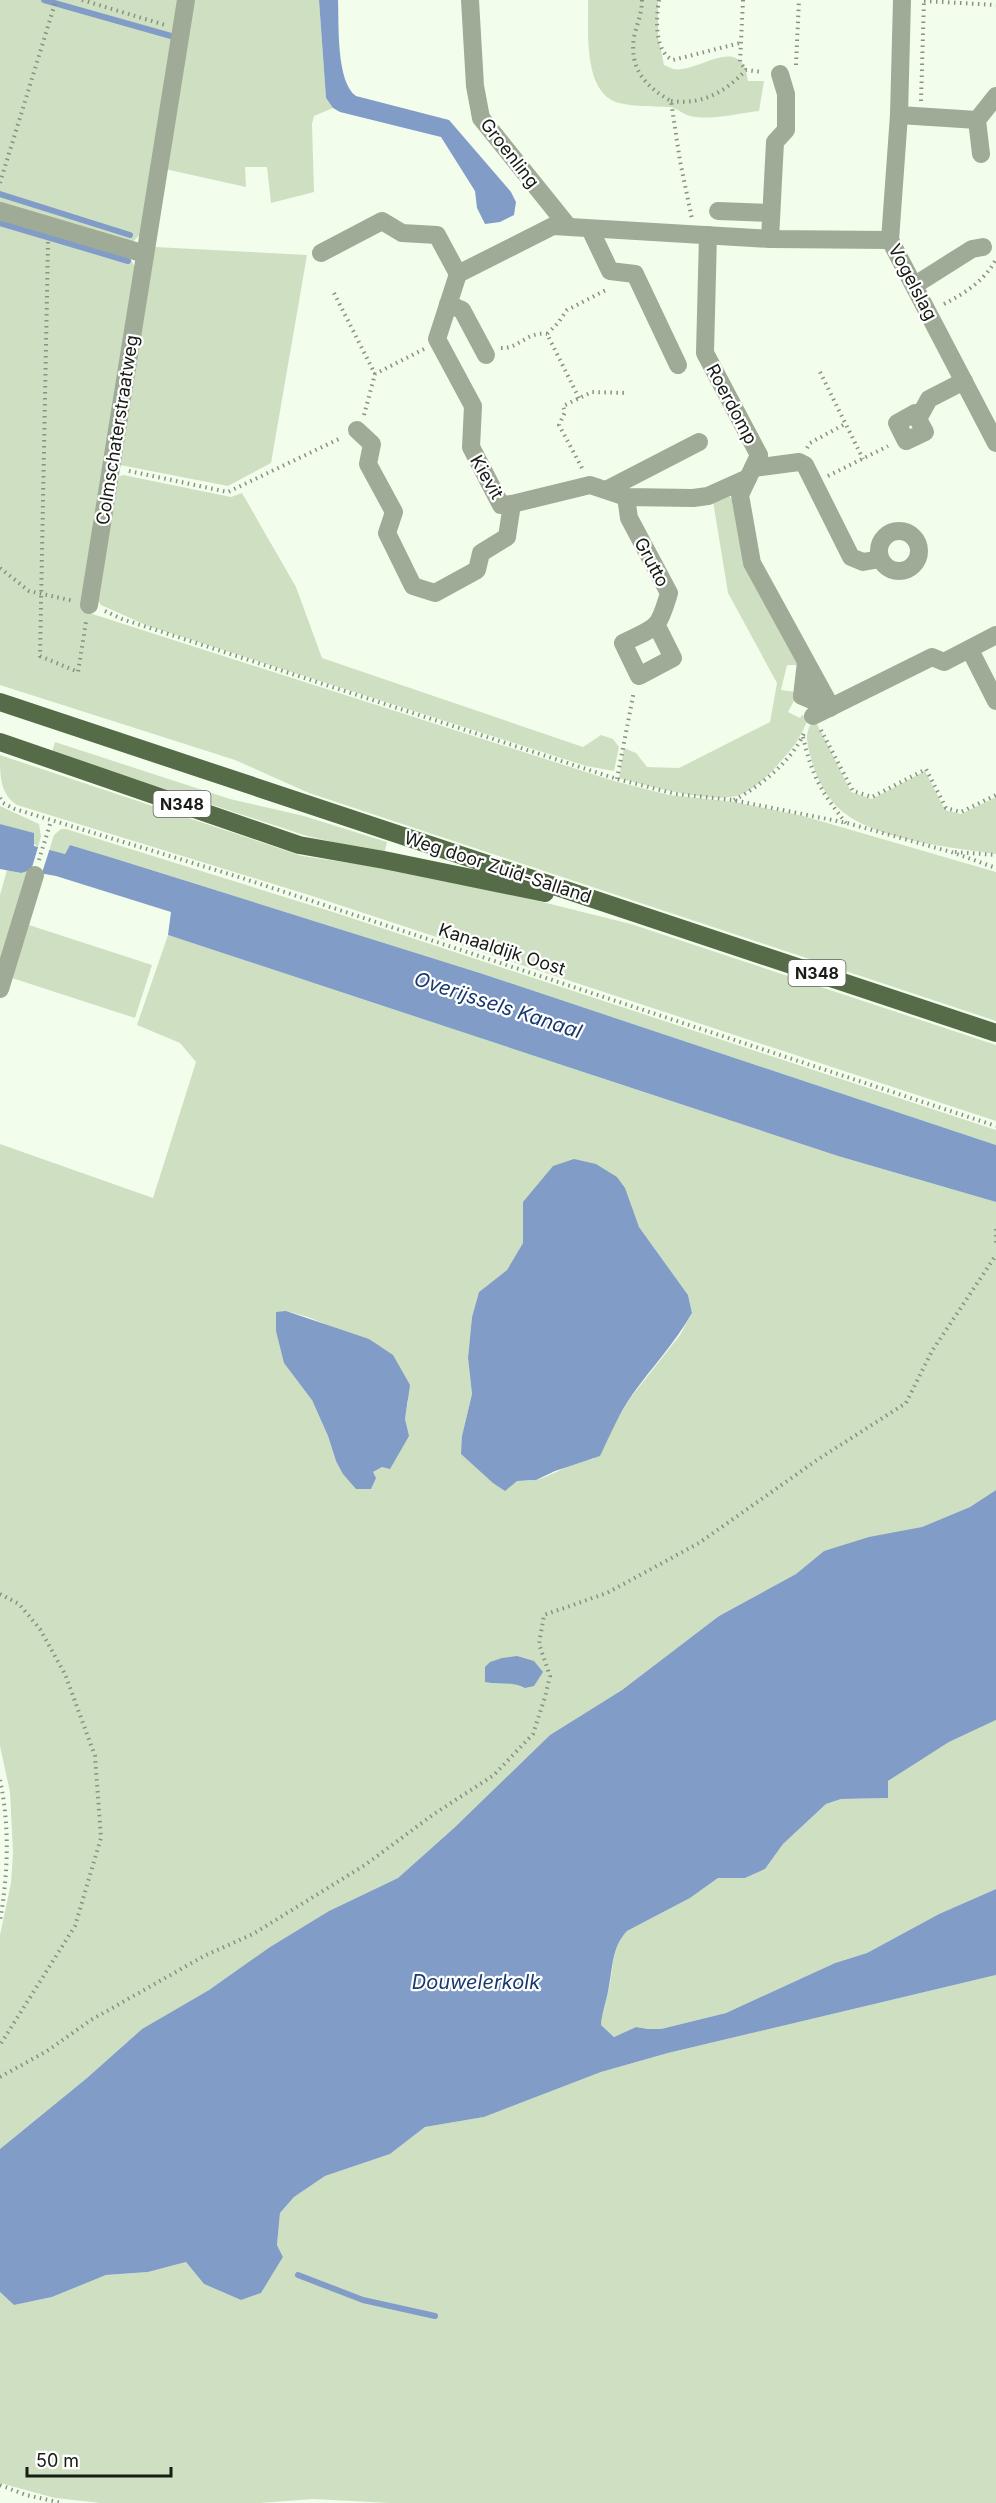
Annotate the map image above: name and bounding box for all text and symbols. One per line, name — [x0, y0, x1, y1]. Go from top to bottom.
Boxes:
street label: Groenling — [476, 114, 544, 192]
street label: Vogelslag — [884, 240, 942, 324]
street label: Colmschaterstraatweg — [92, 334, 142, 526]
street label: Roerdomp — [702, 360, 762, 448]
street label: Kievit — [466, 451, 508, 503]
street label: Grutto — [630, 534, 674, 590]
road number: N348 — [154, 791, 210, 817]
street label: Weg door Zuid-Salland — [402, 827, 594, 907]
street label: Kanaaldijk Oost — [436, 919, 568, 979]
road number: N348 — [788, 960, 846, 986]
water label: Overijssels Kanaal — [411, 967, 585, 1043]
water label: Douwelerkolk — [412, 1970, 541, 1994]
scale bar — [27, 2440, 171, 2478]
text: 50 m — [36, 2450, 79, 2471]

